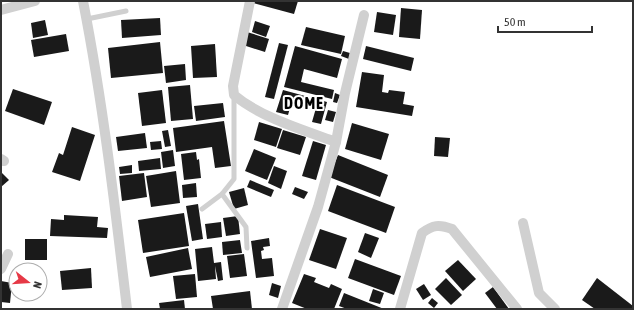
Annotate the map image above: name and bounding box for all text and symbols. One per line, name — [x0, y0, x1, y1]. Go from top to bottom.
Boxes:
scale bar — [498, 8, 592, 34]
text: 50 m — [504, 15, 526, 29]
district label: DOME — [284, 94, 324, 112]
north arrow — [8, 262, 48, 302]
text: N — [31, 280, 44, 290]

